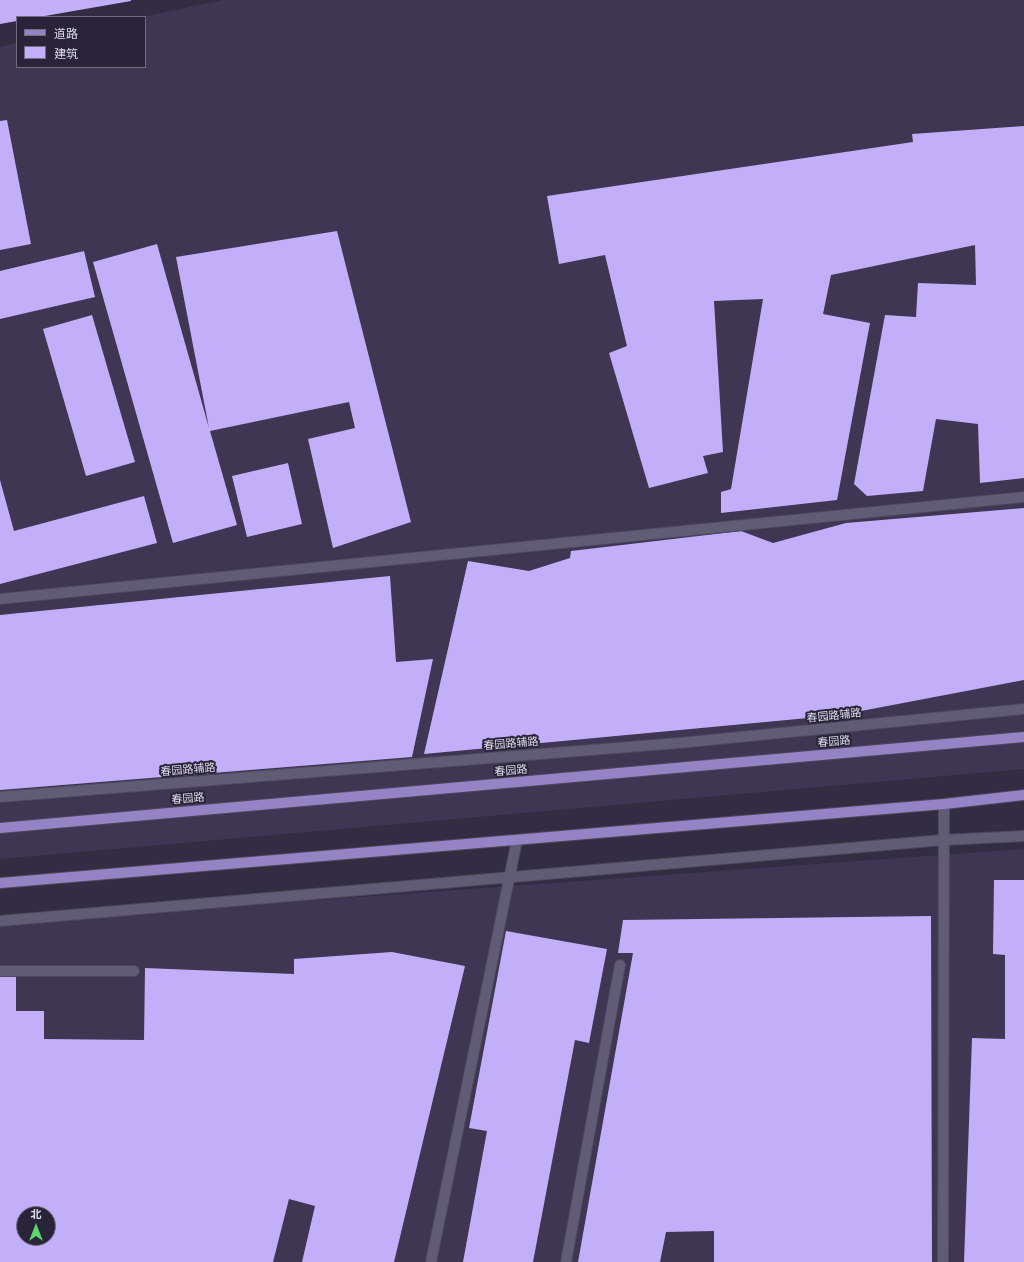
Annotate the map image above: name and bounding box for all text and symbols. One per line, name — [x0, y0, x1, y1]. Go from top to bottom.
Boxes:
legend — [16, 16, 146, 68]
text: 道路 — [54, 27, 78, 41]
text: 建筑 — [54, 47, 78, 61]
street label: 春园路辅路 — [806, 707, 862, 725]
street label: 春园路 — [817, 734, 851, 750]
street label: 春园路辅路 — [483, 735, 539, 753]
street label: 春园路辅路 — [160, 761, 216, 779]
street label: 春园路 — [494, 763, 528, 779]
street label: 春园路 — [171, 791, 205, 807]
north arrow — [16, 1206, 56, 1246]
text: 北 — [31, 1208, 42, 1221]

